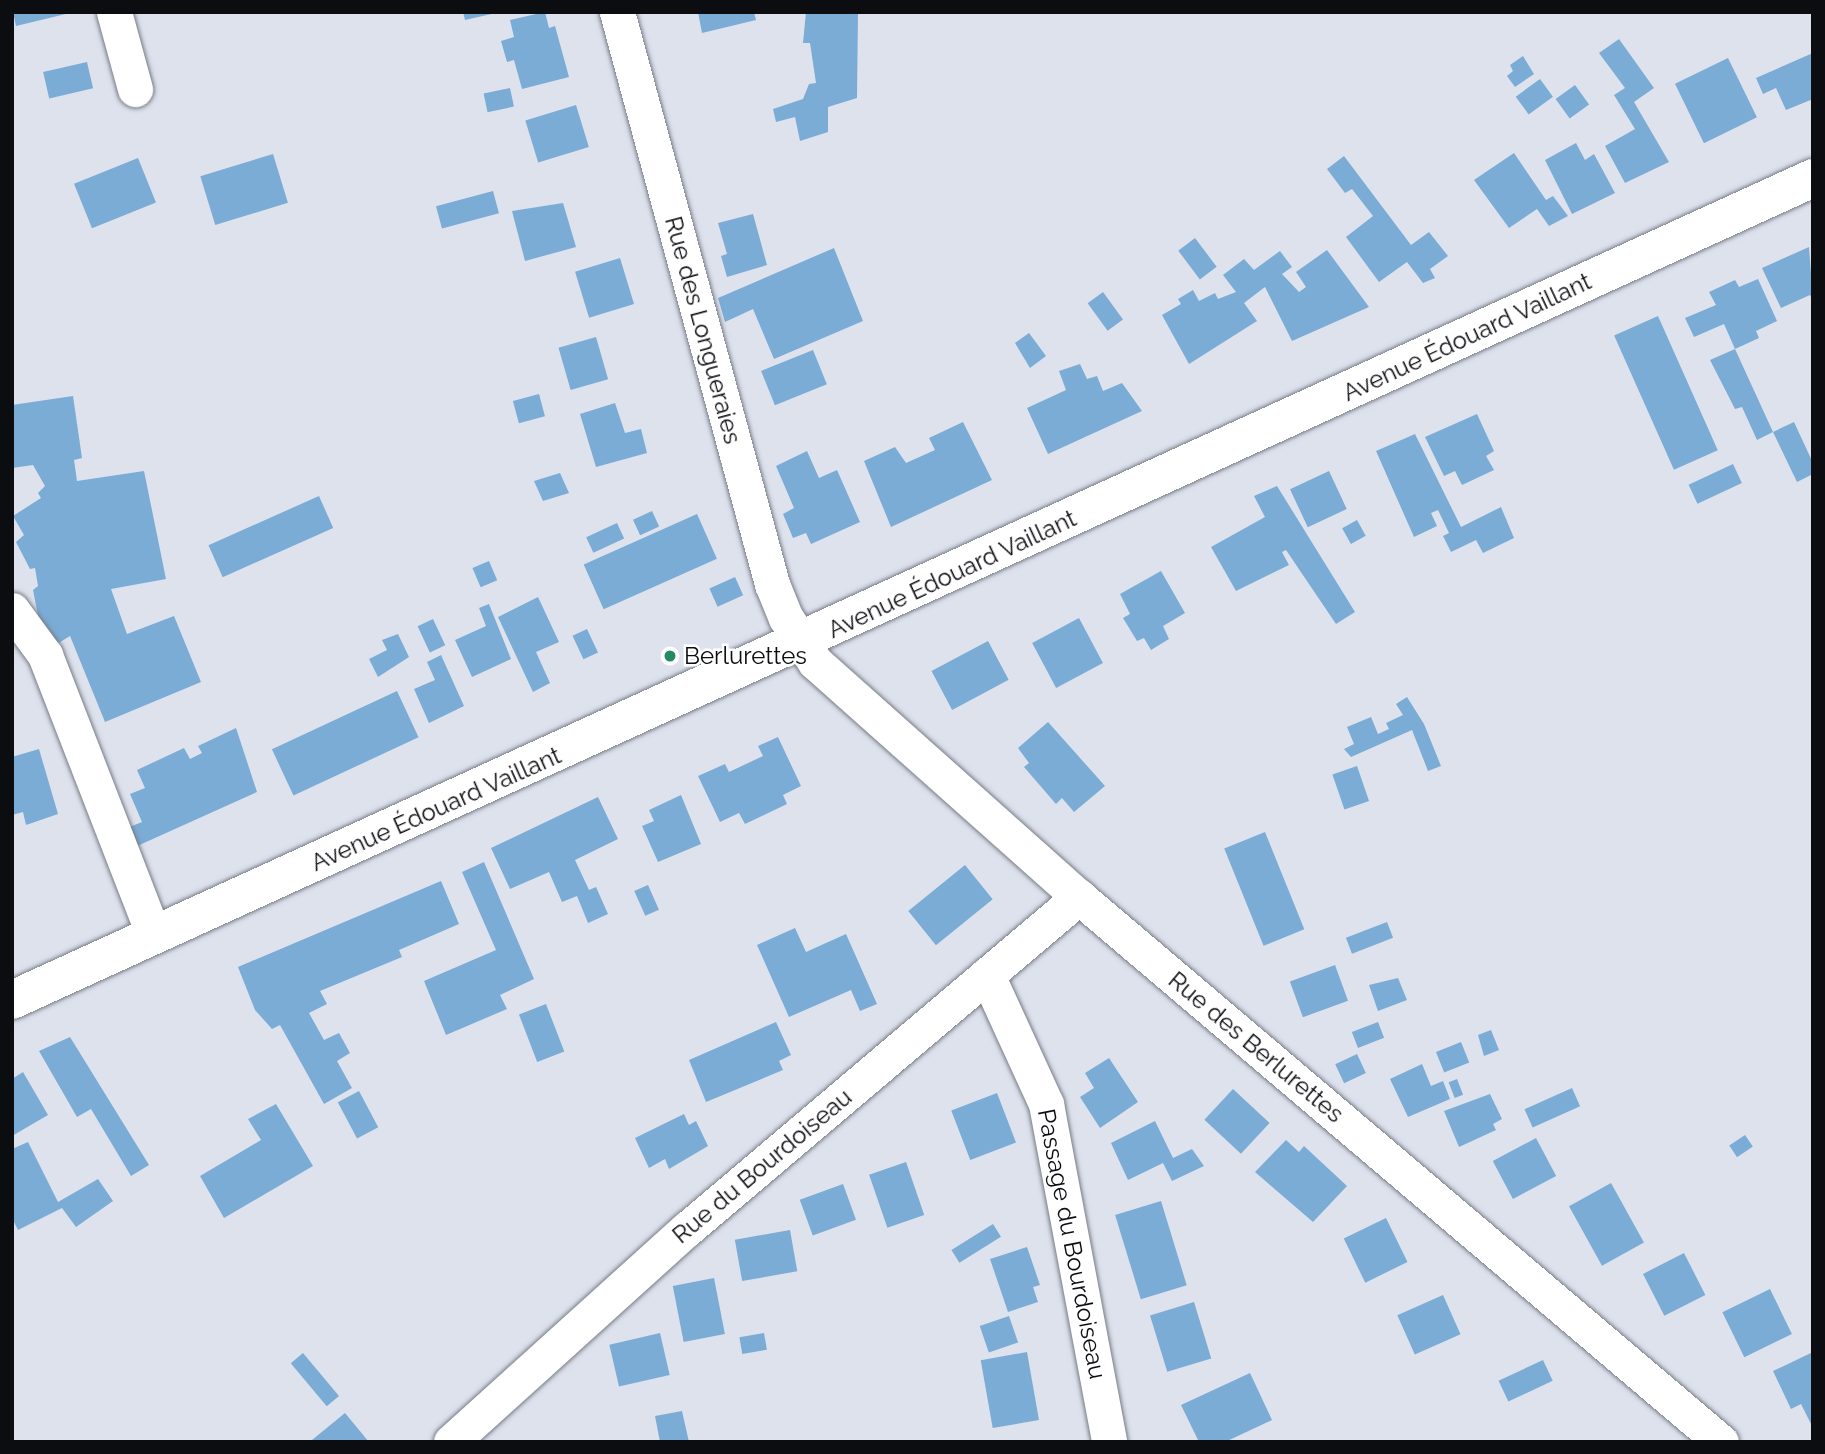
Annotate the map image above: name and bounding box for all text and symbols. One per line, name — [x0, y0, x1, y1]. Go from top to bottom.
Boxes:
street label: Rue des Longueraies — [659, 213, 747, 447]
street label: Avenue Édouard Vaillant — [1338, 267, 1596, 407]
street label: Avenue Édouard Vaillant — [823, 504, 1081, 644]
place label: Berlurettes — [684, 642, 807, 670]
marker: Berlurettes — [662, 648, 678, 664]
street label: Avenue Édouard Vaillant — [306, 741, 566, 877]
street label: Rue des Berlurettes — [1163, 965, 1349, 1129]
street label: Rue du Bourdoiseau — [666, 1083, 858, 1249]
street label: Passage du Bourdoiseau — [1032, 1107, 1112, 1381]

